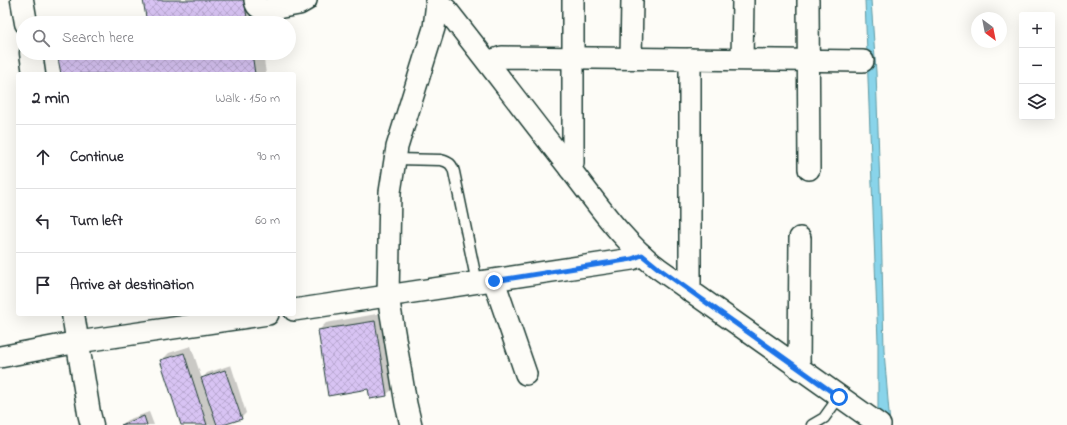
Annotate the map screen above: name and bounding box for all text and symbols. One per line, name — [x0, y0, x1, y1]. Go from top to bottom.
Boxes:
north arrow — [971, 12, 1007, 48]
map controls — [1019, 12, 1055, 120]
button: + — [1019, 12, 1055, 48]
search box — [16, 16, 296, 60]
icon: search — [30, 27, 52, 49]
text: Search here — [62, 27, 134, 49]
button: − — [1019, 48, 1055, 84]
button: layers — [1019, 84, 1055, 120]
text: 2 min — [32, 86, 69, 111]
text: Walk · 150 m — [215, 89, 280, 108]
icon: ahead — [32, 146, 54, 168]
text: Continue — [70, 146, 124, 168]
text: 90 m — [257, 147, 280, 166]
icon: left — [32, 210, 54, 232]
text: Turn left — [70, 210, 123, 232]
text: 60 m — [255, 211, 280, 230]
route end — [485, 272, 503, 290]
icon: arrive — [32, 274, 54, 296]
text: Arrive at destination — [70, 274, 194, 296]
route start — [830, 388, 848, 406]

